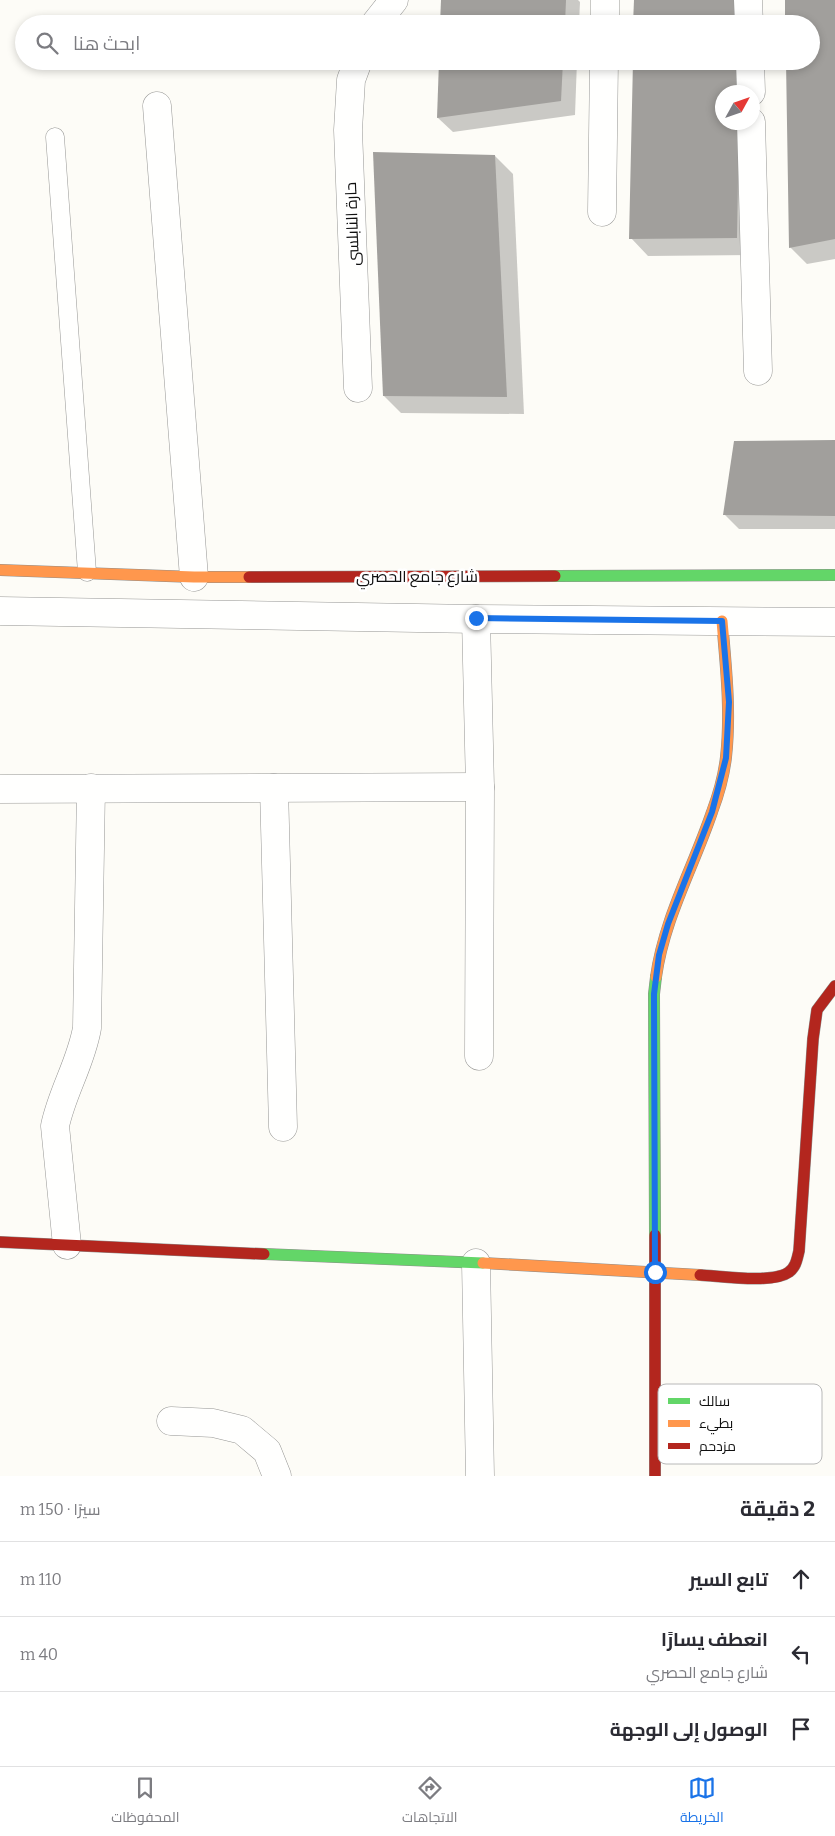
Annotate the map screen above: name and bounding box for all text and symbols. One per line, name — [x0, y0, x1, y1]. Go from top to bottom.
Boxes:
search box — [15, 15, 820, 70]
icon: search — [33, 29, 61, 57]
text: ابحث هنا — [73, 32, 140, 55]
north arrow — [715, 85, 760, 130]
street label: حارة النابلسى — [341, 182, 364, 266]
street label: شارع جامع الحصري — [356, 567, 478, 590]
route end — [465, 607, 488, 630]
route start — [644, 1261, 667, 1284]
legend — [658, 1384, 822, 1464]
text: سالك — [699, 1393, 730, 1410]
text: بطيء — [699, 1415, 733, 1435]
text: مزدحم — [699, 1438, 736, 1456]
text: 2 دقيقة — [740, 1496, 815, 1522]
text: سيرًا · 150 m — [20, 1500, 101, 1519]
icon: ahead — [787, 1565, 815, 1593]
text: تابع السير — [689, 1568, 768, 1591]
text: 110 m — [20, 1570, 62, 1589]
text: انعطف يسارًا — [661, 1628, 768, 1651]
icon: left — [787, 1640, 815, 1668]
text: 40 m — [20, 1645, 58, 1664]
text: شارع جامع الحصري — [646, 1663, 768, 1682]
icon: arrive — [787, 1715, 815, 1743]
text: الوصول إلى الوجهة — [610, 1718, 768, 1741]
tab: المحفوظات — [111, 1774, 179, 1830]
tab: الاتجاهات — [402, 1774, 457, 1830]
tab: الخريطة — [680, 1774, 724, 1830]

